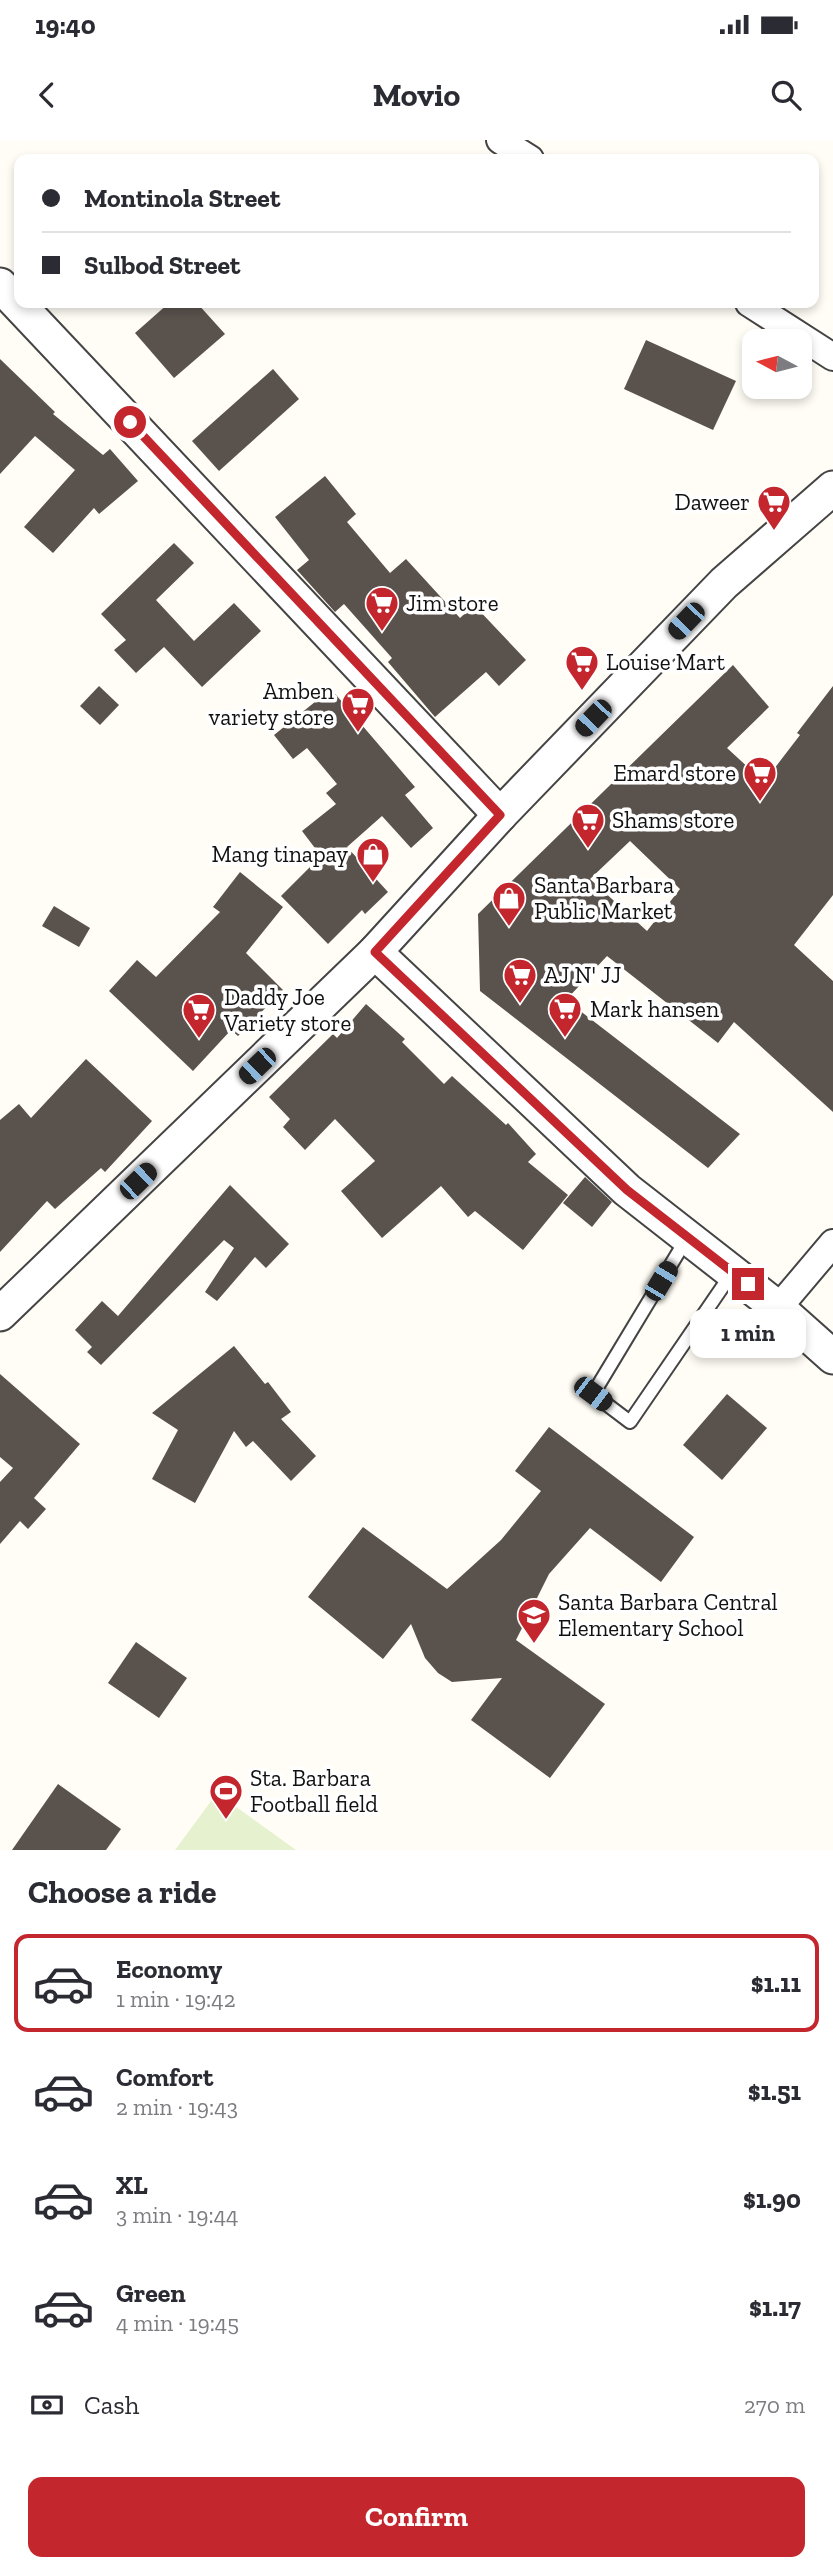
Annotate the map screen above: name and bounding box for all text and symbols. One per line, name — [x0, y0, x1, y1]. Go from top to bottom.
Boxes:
text: 19:40 — [35, 9, 96, 41]
icon: back — [28, 76, 66, 114]
text: Movio — [373, 76, 460, 114]
icon: search — [767, 76, 805, 114]
text: Montinola Street — [84, 182, 280, 214]
text: Sulbod Street — [84, 249, 240, 281]
north arrow — [742, 329, 812, 399]
map controls — [742, 329, 812, 399]
route start — [114, 406, 146, 438]
supermarket icon: Daweer — [755, 483, 793, 532]
place label: Daweer — [675, 488, 750, 516]
supermarket icon: Jim store — [363, 584, 401, 633]
place label: Jim store — [406, 589, 498, 617]
car — [664, 599, 709, 643]
supermarket icon: Louise Mart — [563, 643, 601, 692]
place label: Louise Mart — [606, 648, 726, 676]
place label: Amben variety store — [208, 677, 334, 731]
supermarket icon: Amben variety store — [339, 685, 377, 734]
car — [571, 696, 616, 740]
supermarket icon: Emard store — [741, 754, 779, 803]
place label: Emard store — [613, 759, 736, 787]
supermarket icon: Shams store — [569, 801, 607, 850]
place label: Shams store — [612, 806, 734, 834]
shop icon: Mang tinapay — [354, 835, 392, 884]
place label: Mang tinapay — [212, 840, 348, 868]
place label: Santa Barbara Public Market — [534, 871, 674, 925]
shop icon: Santa Barbara Public Market — [490, 879, 528, 928]
supermarket icon: AJ N' JJ — [501, 956, 539, 1005]
place label: AJ N' JJ — [544, 961, 621, 989]
place label: Daddy Joe Variety store — [223, 983, 351, 1037]
supermarket icon: Mark hansen — [546, 990, 584, 1039]
supermarket icon: Daddy Joe Variety store — [180, 991, 218, 1040]
place label: Mark hansen — [590, 995, 719, 1023]
car — [235, 1044, 280, 1088]
car — [116, 1159, 161, 1203]
car — [642, 1258, 681, 1304]
route end — [732, 1268, 764, 1300]
callout: 1 min — [690, 1308, 806, 1358]
text: 1 min — [721, 1319, 775, 1347]
car — [570, 1373, 617, 1415]
place label: Santa Barbara Central Elementary School — [558, 1588, 778, 1642]
school or university icon: Santa Barbara Central Elementary School — [515, 1596, 553, 1645]
place label: Sta. Barbara Football field — [250, 1764, 378, 1818]
sports icon: Sta. Barbara Football field — [207, 1772, 245, 1821]
text: Choose a ride — [28, 1873, 216, 1911]
icon: car — [32, 1952, 95, 2015]
text: Economy — [116, 1953, 222, 1985]
text: $1.11 — [751, 1967, 801, 1999]
text: 1 min · 19:42 — [116, 1985, 236, 2013]
icon: car — [32, 2060, 95, 2123]
text: Comfort — [116, 2061, 213, 2093]
text: $1.51 — [748, 2075, 801, 2107]
text: 2 min · 19:43 — [116, 2093, 238, 2121]
icon: car — [32, 2168, 95, 2231]
text: XL — [116, 2169, 148, 2201]
text: $1.90 — [743, 2183, 801, 2215]
text: 3 min · 19:44 — [116, 2201, 238, 2229]
icon: car — [32, 2276, 95, 2339]
text: Green — [116, 2277, 186, 2309]
text: $1.17 — [749, 2291, 801, 2323]
text: 4 min · 19:45 — [116, 2309, 239, 2337]
icon: cash — [28, 2386, 66, 2424]
text: Cash — [84, 2389, 139, 2421]
text: 270 m — [744, 2391, 805, 2419]
button: Confirm — [28, 2477, 805, 2557]

